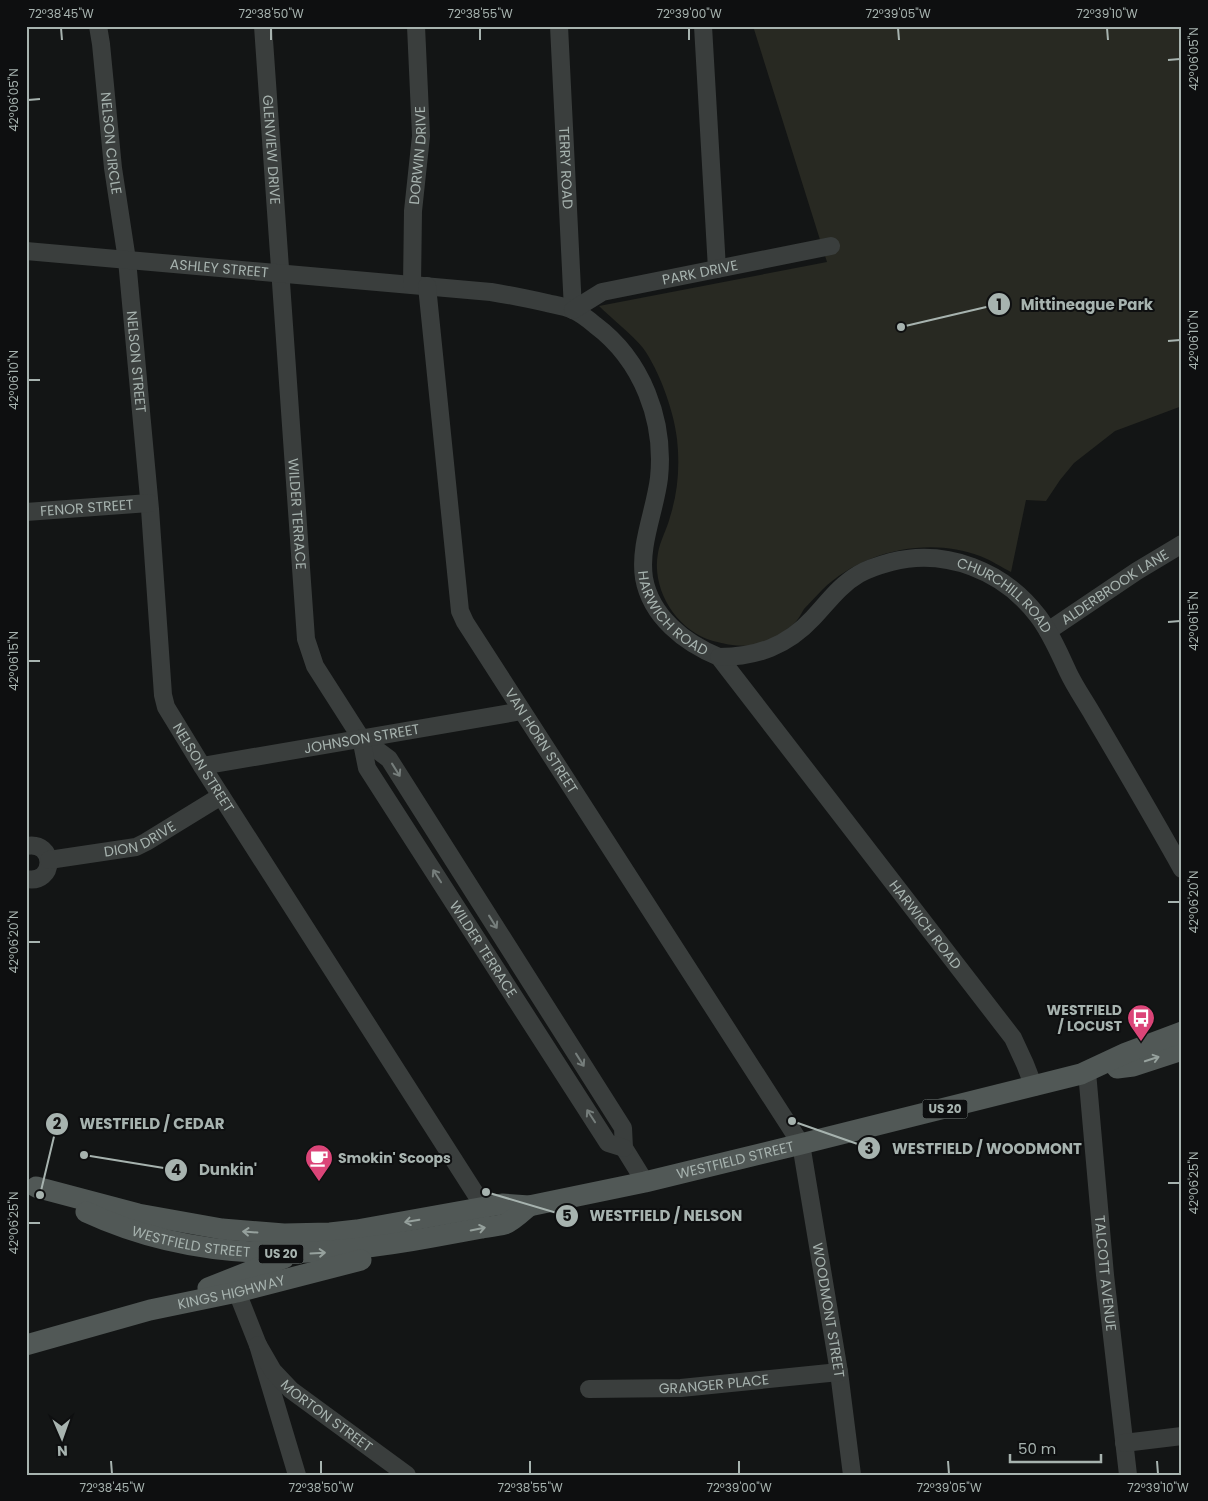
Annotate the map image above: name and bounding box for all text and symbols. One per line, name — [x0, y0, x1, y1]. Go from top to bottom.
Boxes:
text: 72°38'45"W — [28, 5, 94, 22]
text: 72°38'50"W — [238, 5, 304, 22]
text: 72°38'55"W — [447, 5, 513, 22]
text: 72°39'00"W — [656, 5, 722, 22]
text: 72°39'05"W — [865, 5, 931, 22]
text: 72°39'10"W — [1076, 5, 1138, 22]
text: 42°06'05"N — [1185, 27, 1202, 91]
text: 42°06'05"N — [5, 68, 22, 132]
street label: NELSON CIRCLE — [96, 91, 127, 196]
street label: GLENVIEW DRIVE — [258, 94, 286, 205]
street label: DORWIN DRIVE — [404, 106, 431, 205]
street label: TERRY ROAD — [554, 126, 578, 210]
street label: ASHLEY STREET — [169, 254, 270, 282]
street label: PARK DRIVE — [660, 255, 739, 290]
callout: Mittineague Park — [986, 289, 1164, 319]
text: 1 — [996, 294, 1002, 315]
text: Mittineague Park — [1021, 294, 1154, 315]
street label: NELSON STREET — [122, 310, 151, 414]
text: 42°06'10"N — [1185, 310, 1202, 370]
text: 42°06'10"N — [5, 350, 22, 410]
street label: WILDER TERRACE — [283, 457, 311, 570]
street label: FENOR STREET — [39, 494, 135, 521]
street label: ALDERBROOK LANE — [1057, 544, 1172, 629]
street label: CHURCHILL ROAD — [955, 553, 1057, 637]
street label: HARWICH ROAD — [633, 569, 712, 661]
text: 42°06'15"N — [1185, 591, 1202, 651]
text: 42°06'15"N — [5, 631, 22, 691]
street label: VAN HORN STREET — [500, 684, 583, 798]
street label: NELSON STREET — [168, 719, 239, 817]
street label: JOHNSON STREET — [302, 719, 421, 758]
one-way arrow — [392, 763, 402, 777]
street label: DION DRIVE — [103, 816, 179, 862]
one-way arrow — [431, 869, 442, 883]
text: 42°06'20"N — [1185, 871, 1202, 933]
street label: HARWICH ROAD — [885, 876, 966, 973]
street label: WILDER TERRACE — [445, 897, 522, 1002]
text: 42°06'20"N — [5, 911, 22, 973]
one-way arrow — [488, 915, 498, 929]
place label: WESTFIELD / LOCUST — [1047, 1000, 1122, 1036]
bus stop icon: WESTFIELD / LOCUST — [1126, 1003, 1156, 1042]
one-way arrow — [575, 1052, 585, 1066]
one-way arrow — [1144, 1054, 1160, 1064]
road number: US 20 — [922, 1100, 968, 1118]
callout: WESTFIELD / CEDAR — [44, 1109, 235, 1139]
one-way arrow — [585, 1109, 596, 1123]
text: 2 — [53, 1113, 62, 1134]
text: WESTFIELD / CEDAR — [79, 1113, 225, 1134]
callout: WESTFIELD / WOODMONT — [857, 1133, 1092, 1163]
street label: WESTFIELD STREET — [674, 1136, 797, 1184]
text: 3 — [864, 1138, 874, 1159]
text: WESTFIELD / WOODMONT — [892, 1138, 1082, 1159]
cafe icon: Smokin' Scoops — [304, 1143, 334, 1182]
place label: Smokin' Scoops — [338, 1148, 451, 1168]
text: 42°06'25"N — [1185, 1152, 1202, 1214]
callout: Dunkin' — [164, 1155, 267, 1185]
text: 4 — [171, 1159, 181, 1180]
text: Dunkin' — [199, 1159, 257, 1180]
text: 42°06'25"N — [5, 1192, 22, 1254]
callout: WESTFIELD / NELSON — [554, 1201, 752, 1231]
text: 5 — [562, 1205, 572, 1226]
text: WESTFIELD / NELSON — [590, 1205, 742, 1226]
street label: TALCOTT AVENUE — [1090, 1214, 1121, 1332]
one-way arrow — [404, 1216, 420, 1226]
street label: WESTFIELD STREET — [129, 1221, 251, 1262]
one-way arrow — [470, 1224, 486, 1233]
one-way arrow — [243, 1228, 259, 1237]
street label: WOODMONT STREET — [808, 1241, 850, 1379]
road number: US 20 — [258, 1244, 304, 1264]
one-way arrow — [309, 1248, 325, 1258]
street label: KINGS HIGHWAY — [176, 1270, 287, 1314]
street label: GRANGER PLACE — [659, 1369, 770, 1398]
street label: MORTON STREET — [276, 1375, 377, 1457]
north arrow — [38, 1414, 88, 1464]
scale bar — [1010, 1431, 1102, 1463]
text: 50 m — [1018, 1438, 1056, 1459]
text: N — [57, 1441, 68, 1461]
text: 72°38'45"W — [79, 1479, 145, 1496]
text: 72°38'50"W — [288, 1479, 354, 1496]
text: 72°38'55"W — [497, 1479, 563, 1496]
text: 72°39'00"W — [706, 1479, 772, 1496]
text: 72°39'05"W — [916, 1479, 982, 1496]
text: 72°39'10"W — [1127, 1479, 1189, 1496]

